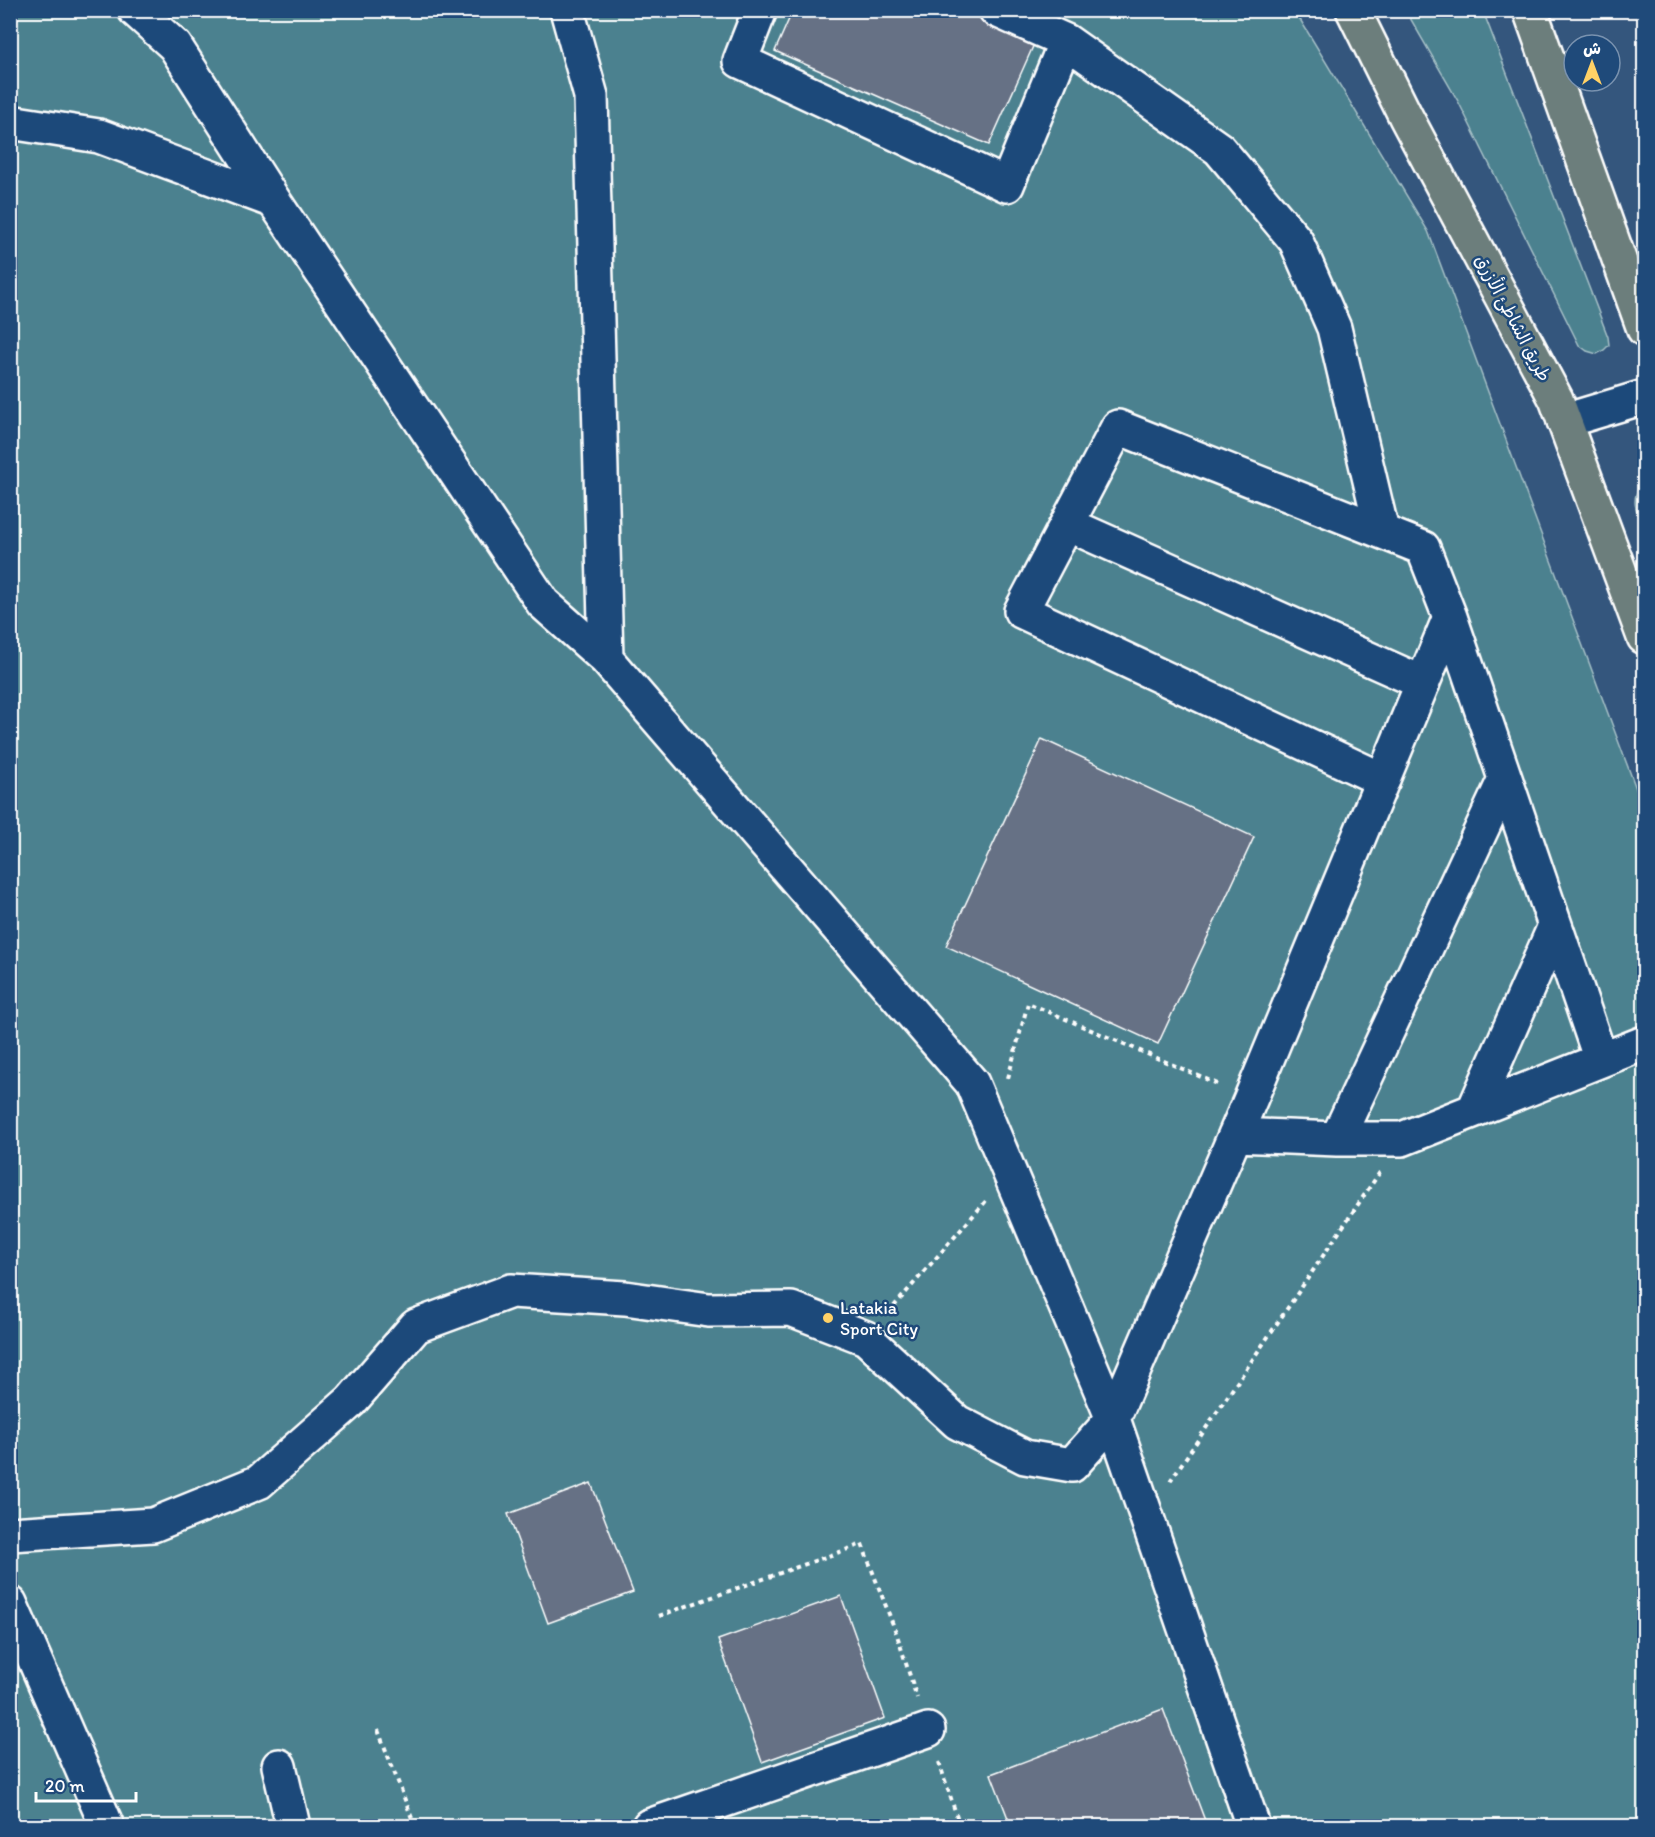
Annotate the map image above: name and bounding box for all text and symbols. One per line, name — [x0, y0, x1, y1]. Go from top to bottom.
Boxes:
north arrow — [1562, 33, 1622, 93]
text: ش — [1583, 39, 1601, 58]
street label: طريق الشاطئ الأزرق — [1470, 250, 1557, 385]
place label: Latakia Sport City — [840, 1297, 918, 1340]
marker: Latakia Sport City — [821, 1311, 835, 1325]
scale bar — [36, 1765, 136, 1803]
text: 20 m — [45, 1775, 85, 1797]

